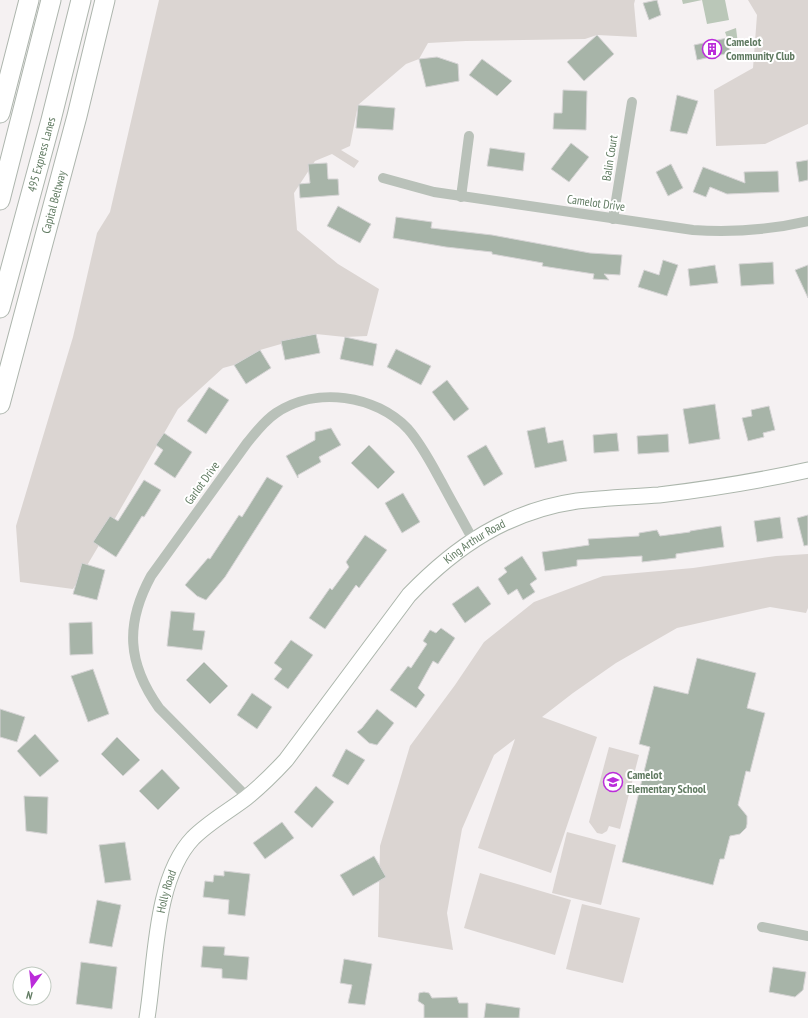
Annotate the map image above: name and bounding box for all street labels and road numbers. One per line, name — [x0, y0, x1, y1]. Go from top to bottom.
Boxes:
street label: 495 Express Lanes — [24, 115, 58, 194]
street label: Balin Court — [598, 133, 621, 182]
street label: Capital Beltway — [38, 168, 69, 235]
street label: Camelot Drive — [566, 191, 626, 214]
street label: Garlot Drive — [181, 458, 222, 507]
street label: King Arthur Road — [440, 516, 507, 567]
street label: Holly Road — [153, 867, 179, 914]

